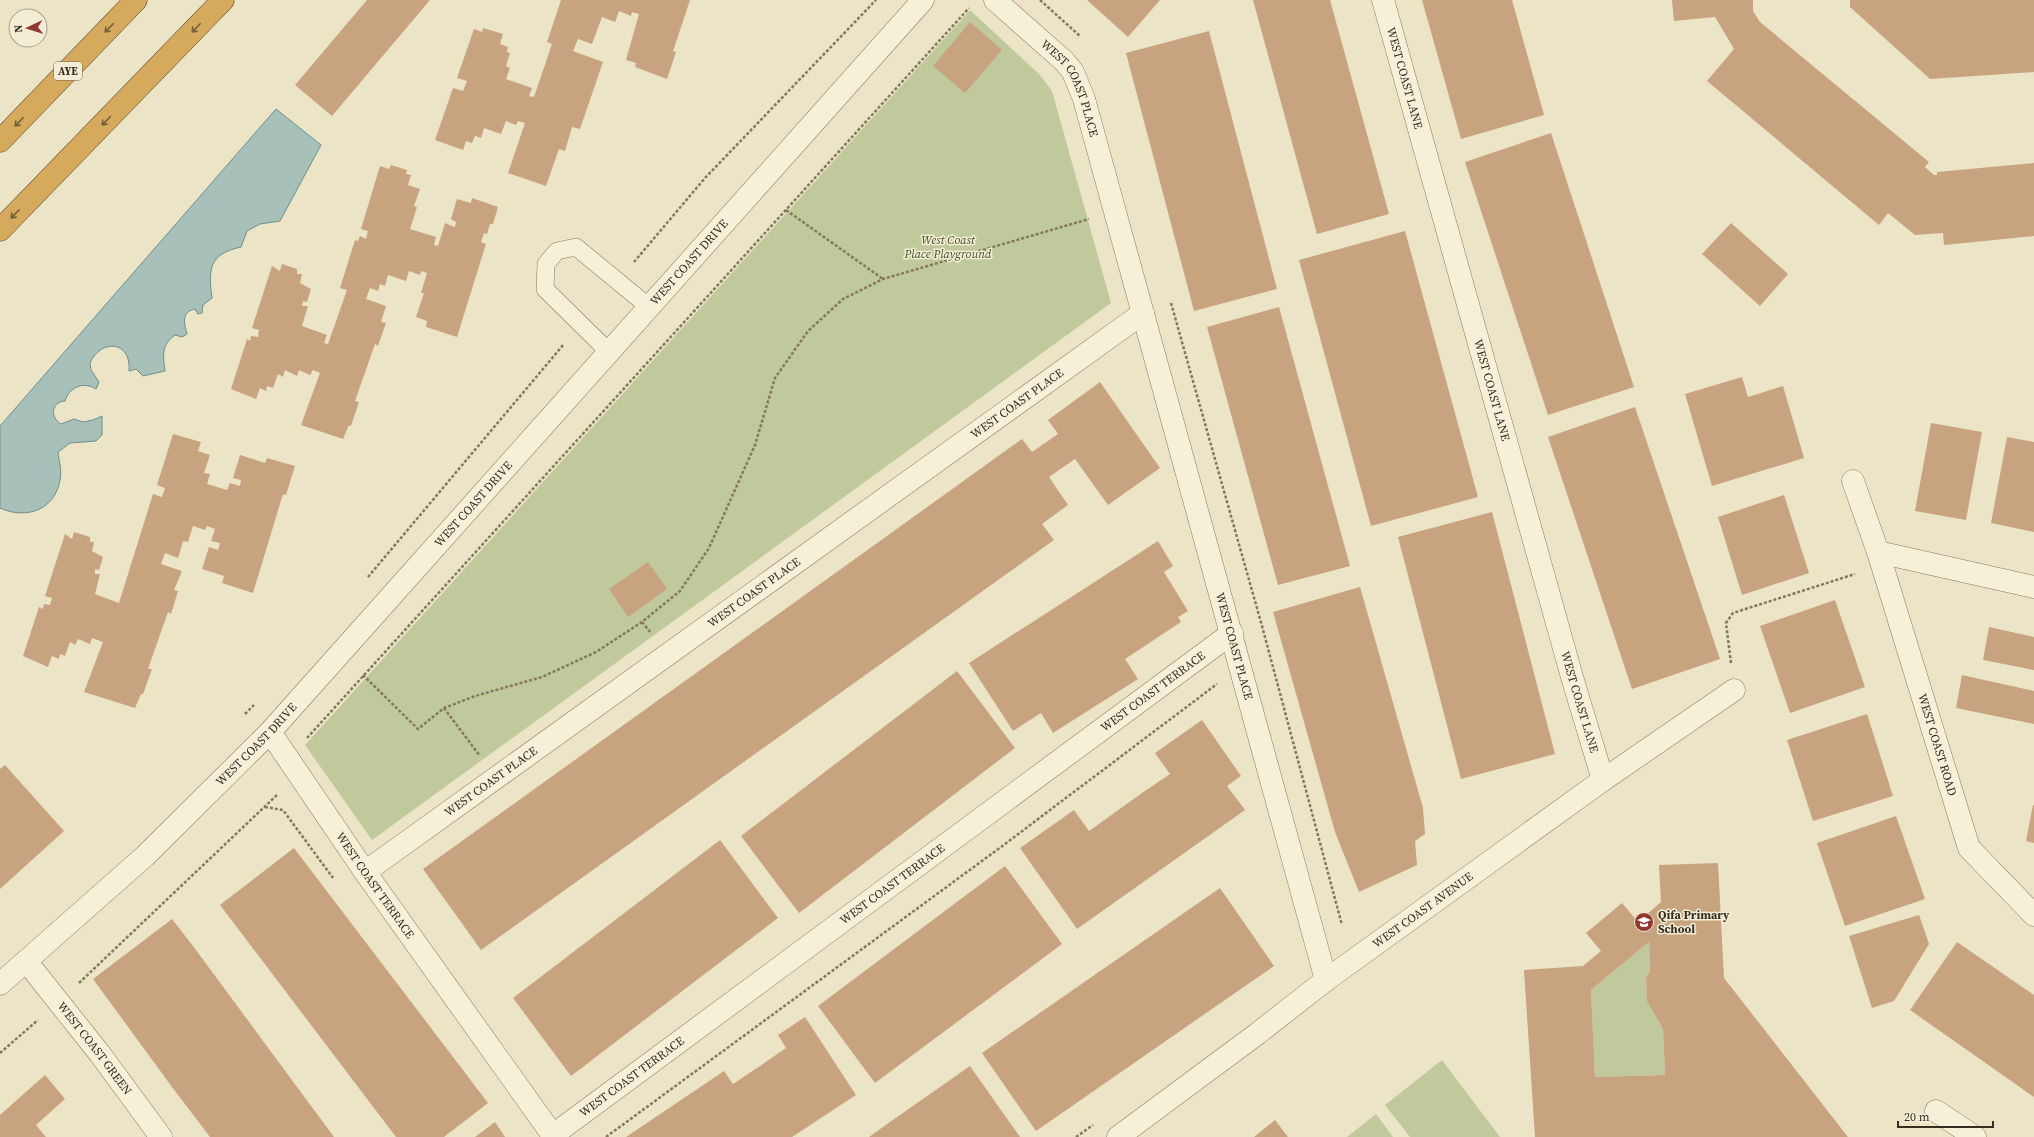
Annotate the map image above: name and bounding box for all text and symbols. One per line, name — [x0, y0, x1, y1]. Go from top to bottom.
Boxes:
north arrow — [8, 8, 48, 48]
one-way arrow — [104, 23, 114, 33]
one-way arrow — [191, 23, 201, 33]
text: N — [11, 24, 26, 33]
street label: WEST COAST LANE — [1383, 25, 1427, 131]
street label: WEST COAST PLACE — [1037, 36, 1102, 139]
road number: AYE — [54, 62, 82, 80]
one-way arrow — [101, 116, 110, 126]
one-way arrow — [14, 117, 24, 127]
one-way arrow — [10, 209, 20, 219]
street label: WEST COAST DRIVE — [647, 216, 732, 309]
park label: West Coast Place Playground — [904, 232, 992, 262]
street label: WEST COAST LANE — [1470, 337, 1514, 443]
street label: WEST COAST PLACE — [968, 365, 1067, 442]
street label: WEST COAST DRIVE — [431, 458, 516, 550]
street label: WEST COAST PLACE — [704, 554, 804, 631]
street label: WEST COAST PLACE — [1212, 591, 1257, 702]
street label: WEST COAST TERRACE — [1097, 647, 1208, 736]
street label: WEST COAST LANE — [1557, 649, 1602, 755]
street label: WEST COAST ROAD — [1914, 692, 1961, 798]
street label: WEST COAST DRIVE — [212, 699, 300, 789]
street label: WEST COAST PLACE — [441, 743, 540, 820]
street label: WEST COAST TERRACE — [332, 829, 418, 942]
street label: WEST COAST TERRACE — [837, 840, 948, 928]
street label: WEST COAST AVENUE — [1369, 868, 1476, 952]
place label: Qifa Primary School — [1658, 907, 1730, 937]
school or university icon: Qifa Primary School — [1633, 911, 1655, 933]
street label: WEST COAST GREEN — [54, 999, 135, 1098]
street label: WEST COAST TERRACE — [576, 1033, 687, 1121]
scale bar — [1898, 1103, 1993, 1129]
text: 20 m — [1904, 1109, 1930, 1125]

